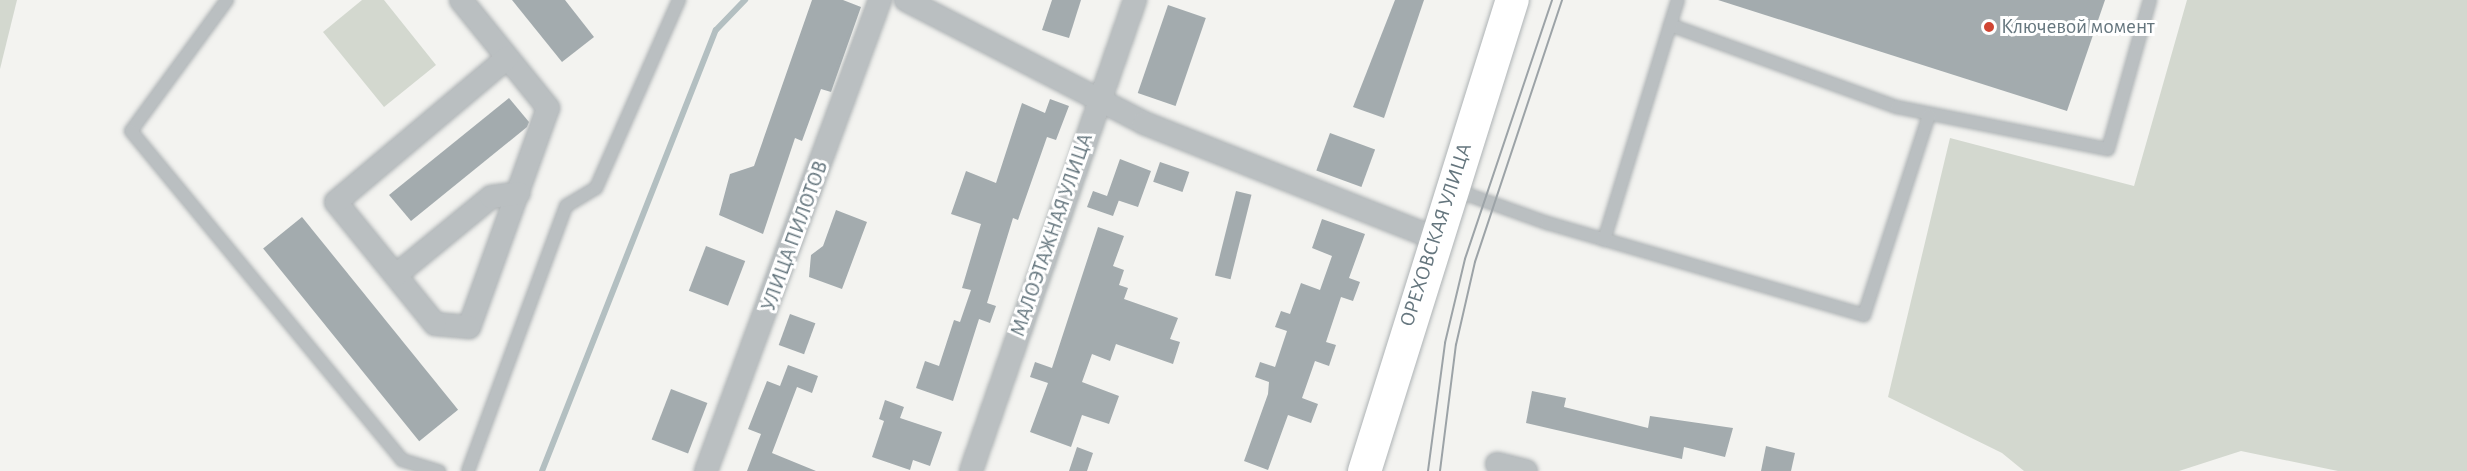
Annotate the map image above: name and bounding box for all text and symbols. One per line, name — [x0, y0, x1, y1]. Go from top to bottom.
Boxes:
place label: Ключевой момент — [2001, 14, 2155, 40]
marker: Ключевой момент — [1982, 20, 1996, 34]
street label: МАЛОЭТАЖНАЯ УЛИЦА — [1005, 130, 1099, 340]
street label: ОРЕХОВСКАЯ УЛИЦА — [1394, 140, 1478, 330]
street label: УЛИЦА ПИЛОТОВ — [756, 157, 834, 315]

